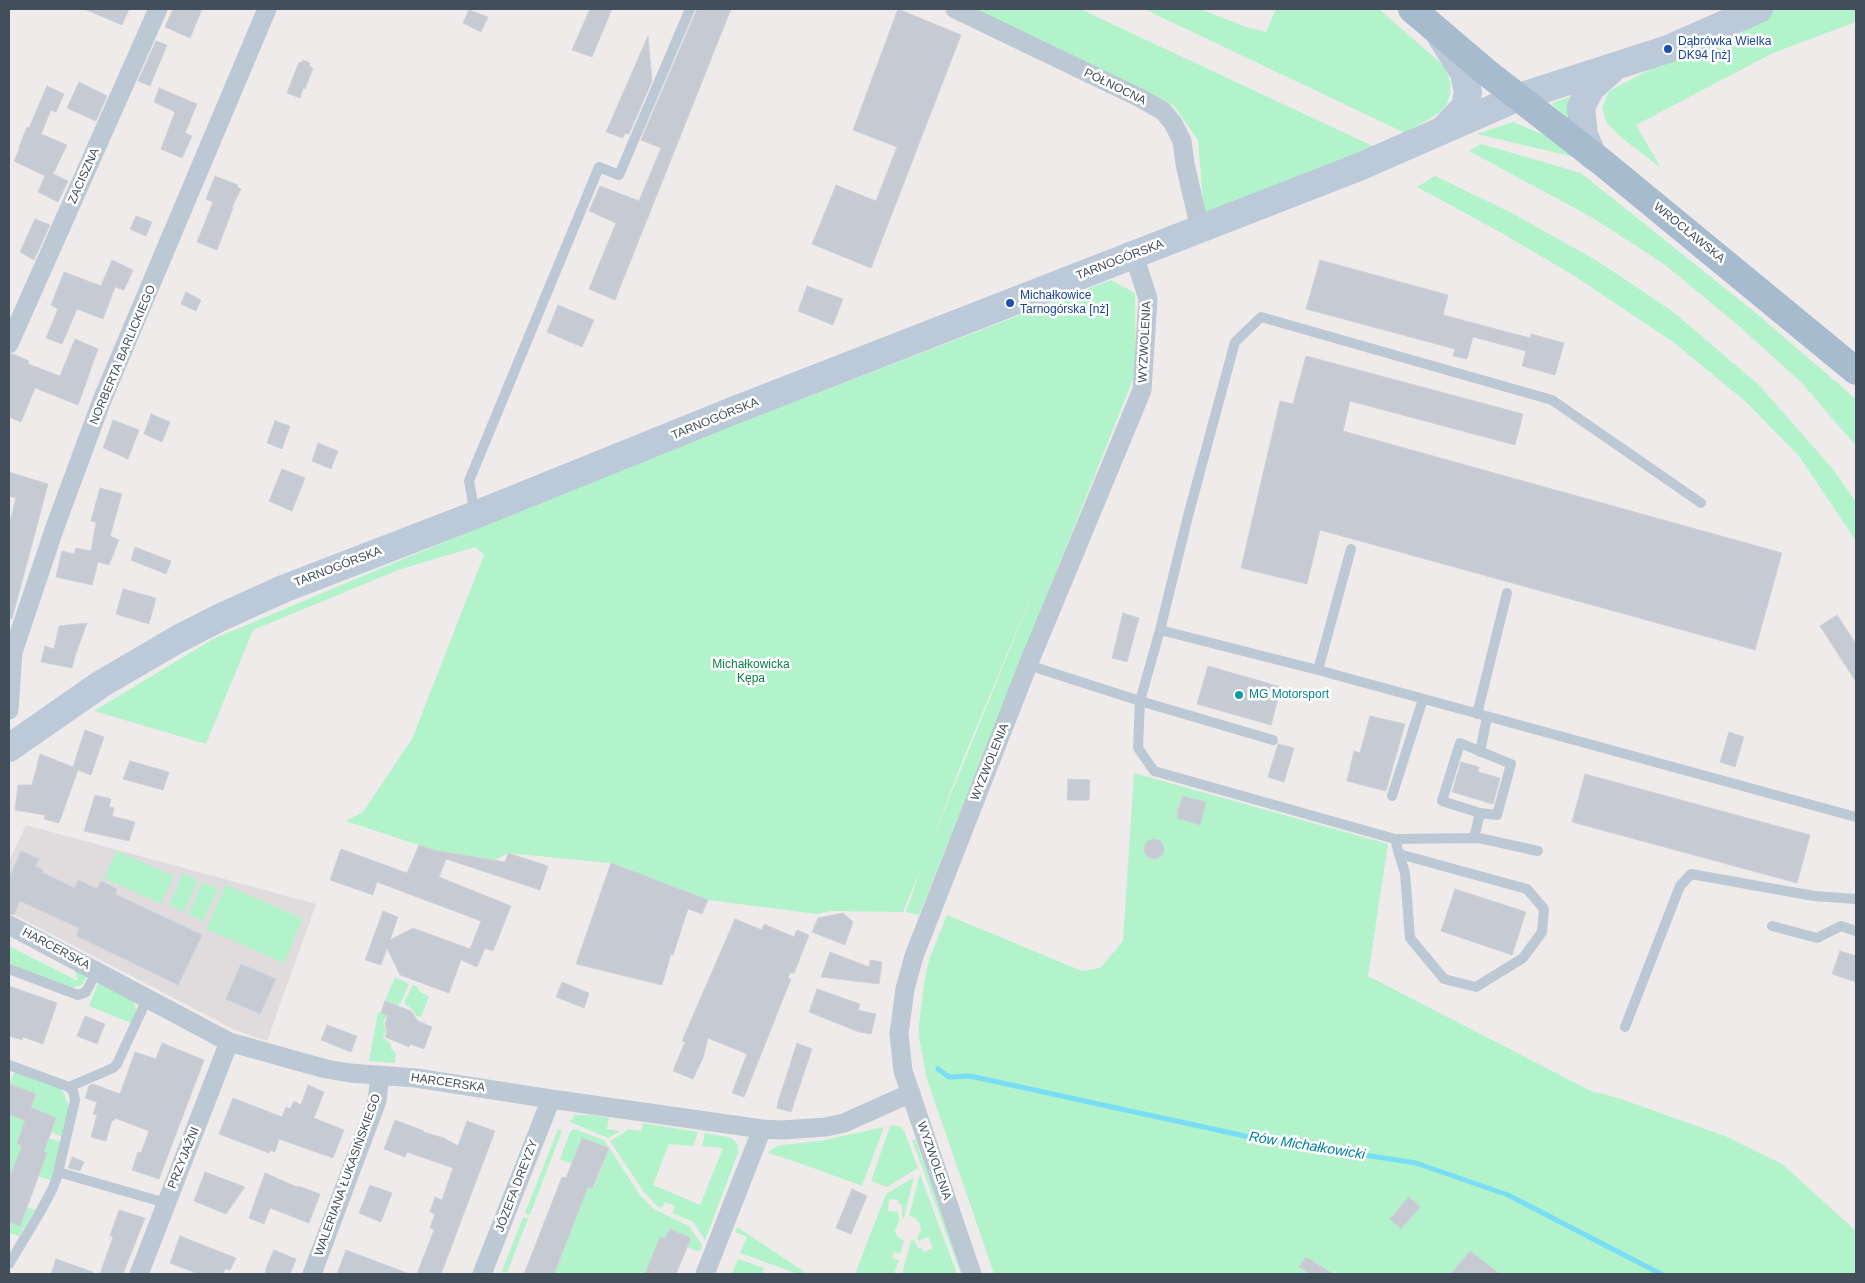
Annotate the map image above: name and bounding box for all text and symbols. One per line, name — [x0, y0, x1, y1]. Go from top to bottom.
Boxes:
place label: Dąbrówka Wielka DK94 [nż] — [1678, 35, 1771, 63]
marker: Dąbrówka Wielka DK94 [nż] — [1662, 43, 1674, 55]
street label: PÓŁNOCNA — [1082, 66, 1148, 108]
street label: ZACISZNA — [65, 146, 103, 206]
street label: WROCŁAWSKA — [1650, 200, 1728, 266]
street label: TARNOGÓRSKA — [1074, 237, 1166, 283]
street label: NORBERTA BARLICKIEGO — [87, 283, 159, 427]
place label: Michałkowice Tarnogórska [nż] — [1020, 289, 1109, 317]
marker: Michałkowice Tarnogórska [nż] — [1004, 297, 1016, 309]
street label: WYZWOLENIA — [1136, 301, 1154, 383]
street label: TARNOGÓRSKA — [669, 395, 761, 443]
street label: TARNOGÓRSKA — [292, 544, 384, 590]
park label: Michałkowicka Kępa — [712, 658, 790, 686]
place label: MG Motorsport — [1249, 688, 1329, 702]
marker: MG Motorsport — [1233, 689, 1245, 701]
street label: WYZWOLENIA — [968, 721, 1012, 803]
street label: HARCERSKA — [20, 925, 92, 973]
street label: HARCERSKA — [410, 1071, 486, 1095]
street label: WALERIANA ŁUKASIŃSKIEGO — [312, 1092, 384, 1258]
street label: WYZWOLENIA — [914, 1120, 954, 1202]
street label: PRZYJAŹNI — [165, 1125, 203, 1191]
water label: Rów Michałkowicki — [1248, 1129, 1366, 1163]
street label: JÓZEFA DREYZY — [493, 1138, 541, 1234]

